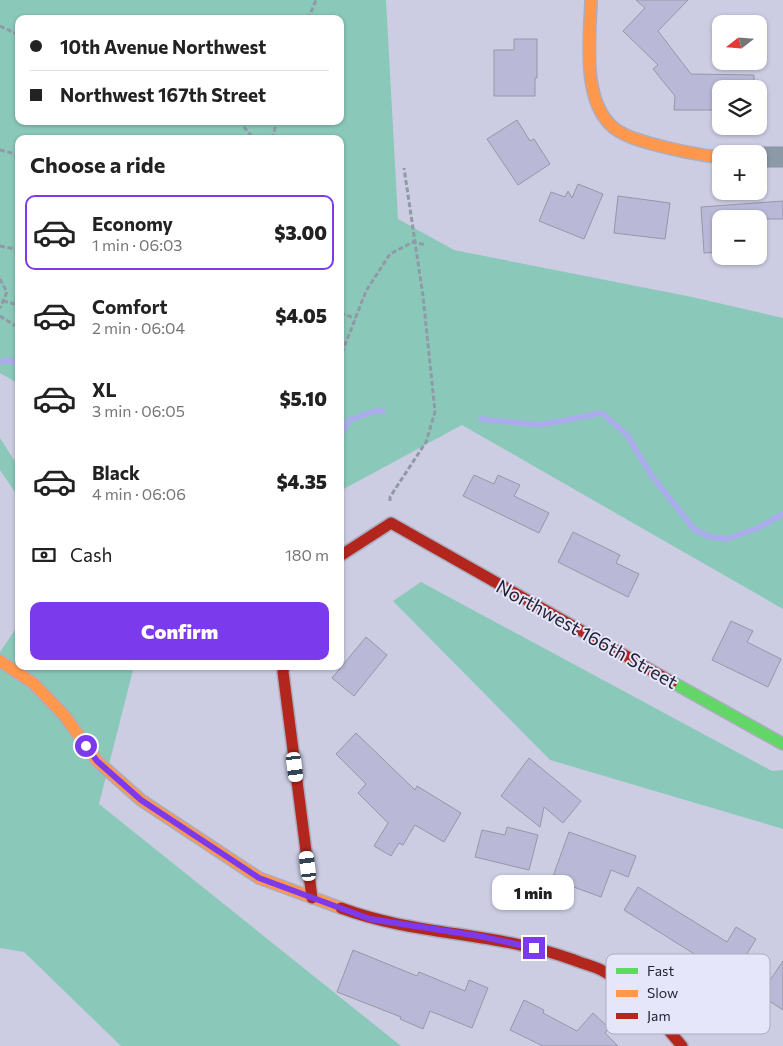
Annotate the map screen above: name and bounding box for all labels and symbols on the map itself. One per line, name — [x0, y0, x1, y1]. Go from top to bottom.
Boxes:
north arrow — [712, 15, 768, 70]
street label: Northwest 166th Street — [493, 574, 682, 693]
route start — [75, 735, 97, 757]
car — [285, 751, 304, 783]
car — [298, 850, 317, 882]
callout: 1 min — [493, 876, 575, 910]
route end — [523, 937, 545, 959]
legend — [606, 954, 770, 1034]
text: Fast — [647, 962, 674, 979]
text: Slow — [647, 984, 678, 1001]
text: Jam — [647, 1007, 671, 1024]

